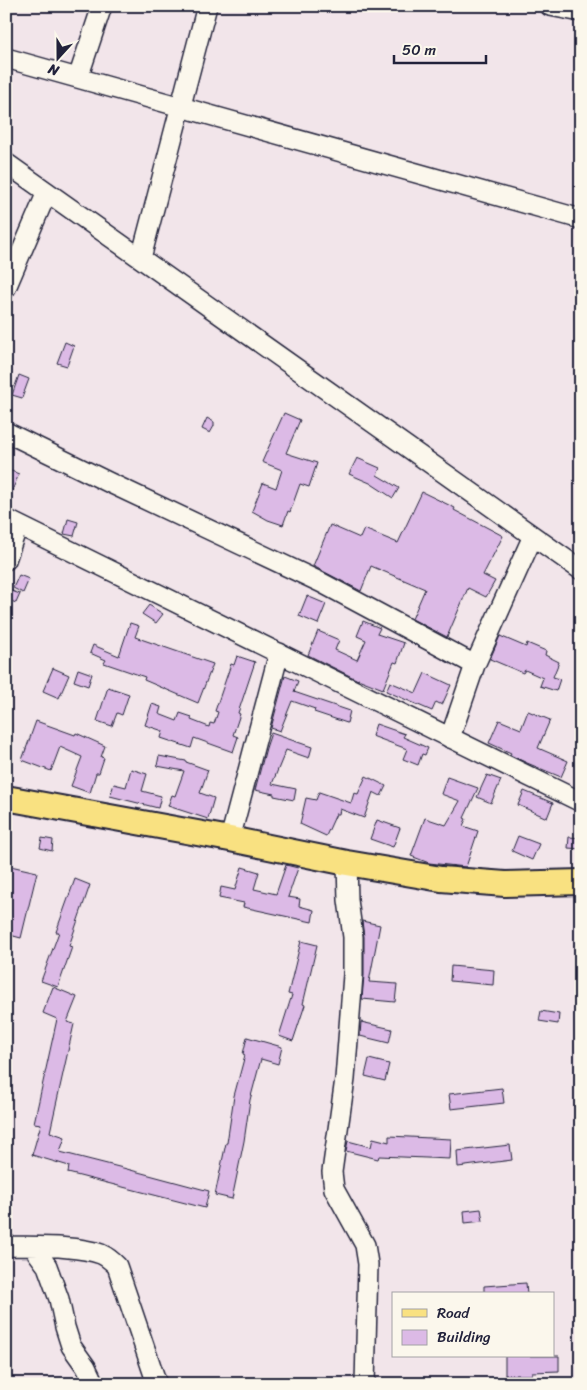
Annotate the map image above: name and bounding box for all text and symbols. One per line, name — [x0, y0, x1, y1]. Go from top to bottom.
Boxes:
north arrow — [32, 32, 82, 82]
scale bar — [394, 32, 487, 64]
text: 50 m — [402, 37, 437, 63]
text: N — [44, 56, 63, 83]
legend — [392, 1292, 554, 1358]
text: Road — [437, 1300, 470, 1326]
text: Building — [437, 1324, 491, 1350]

